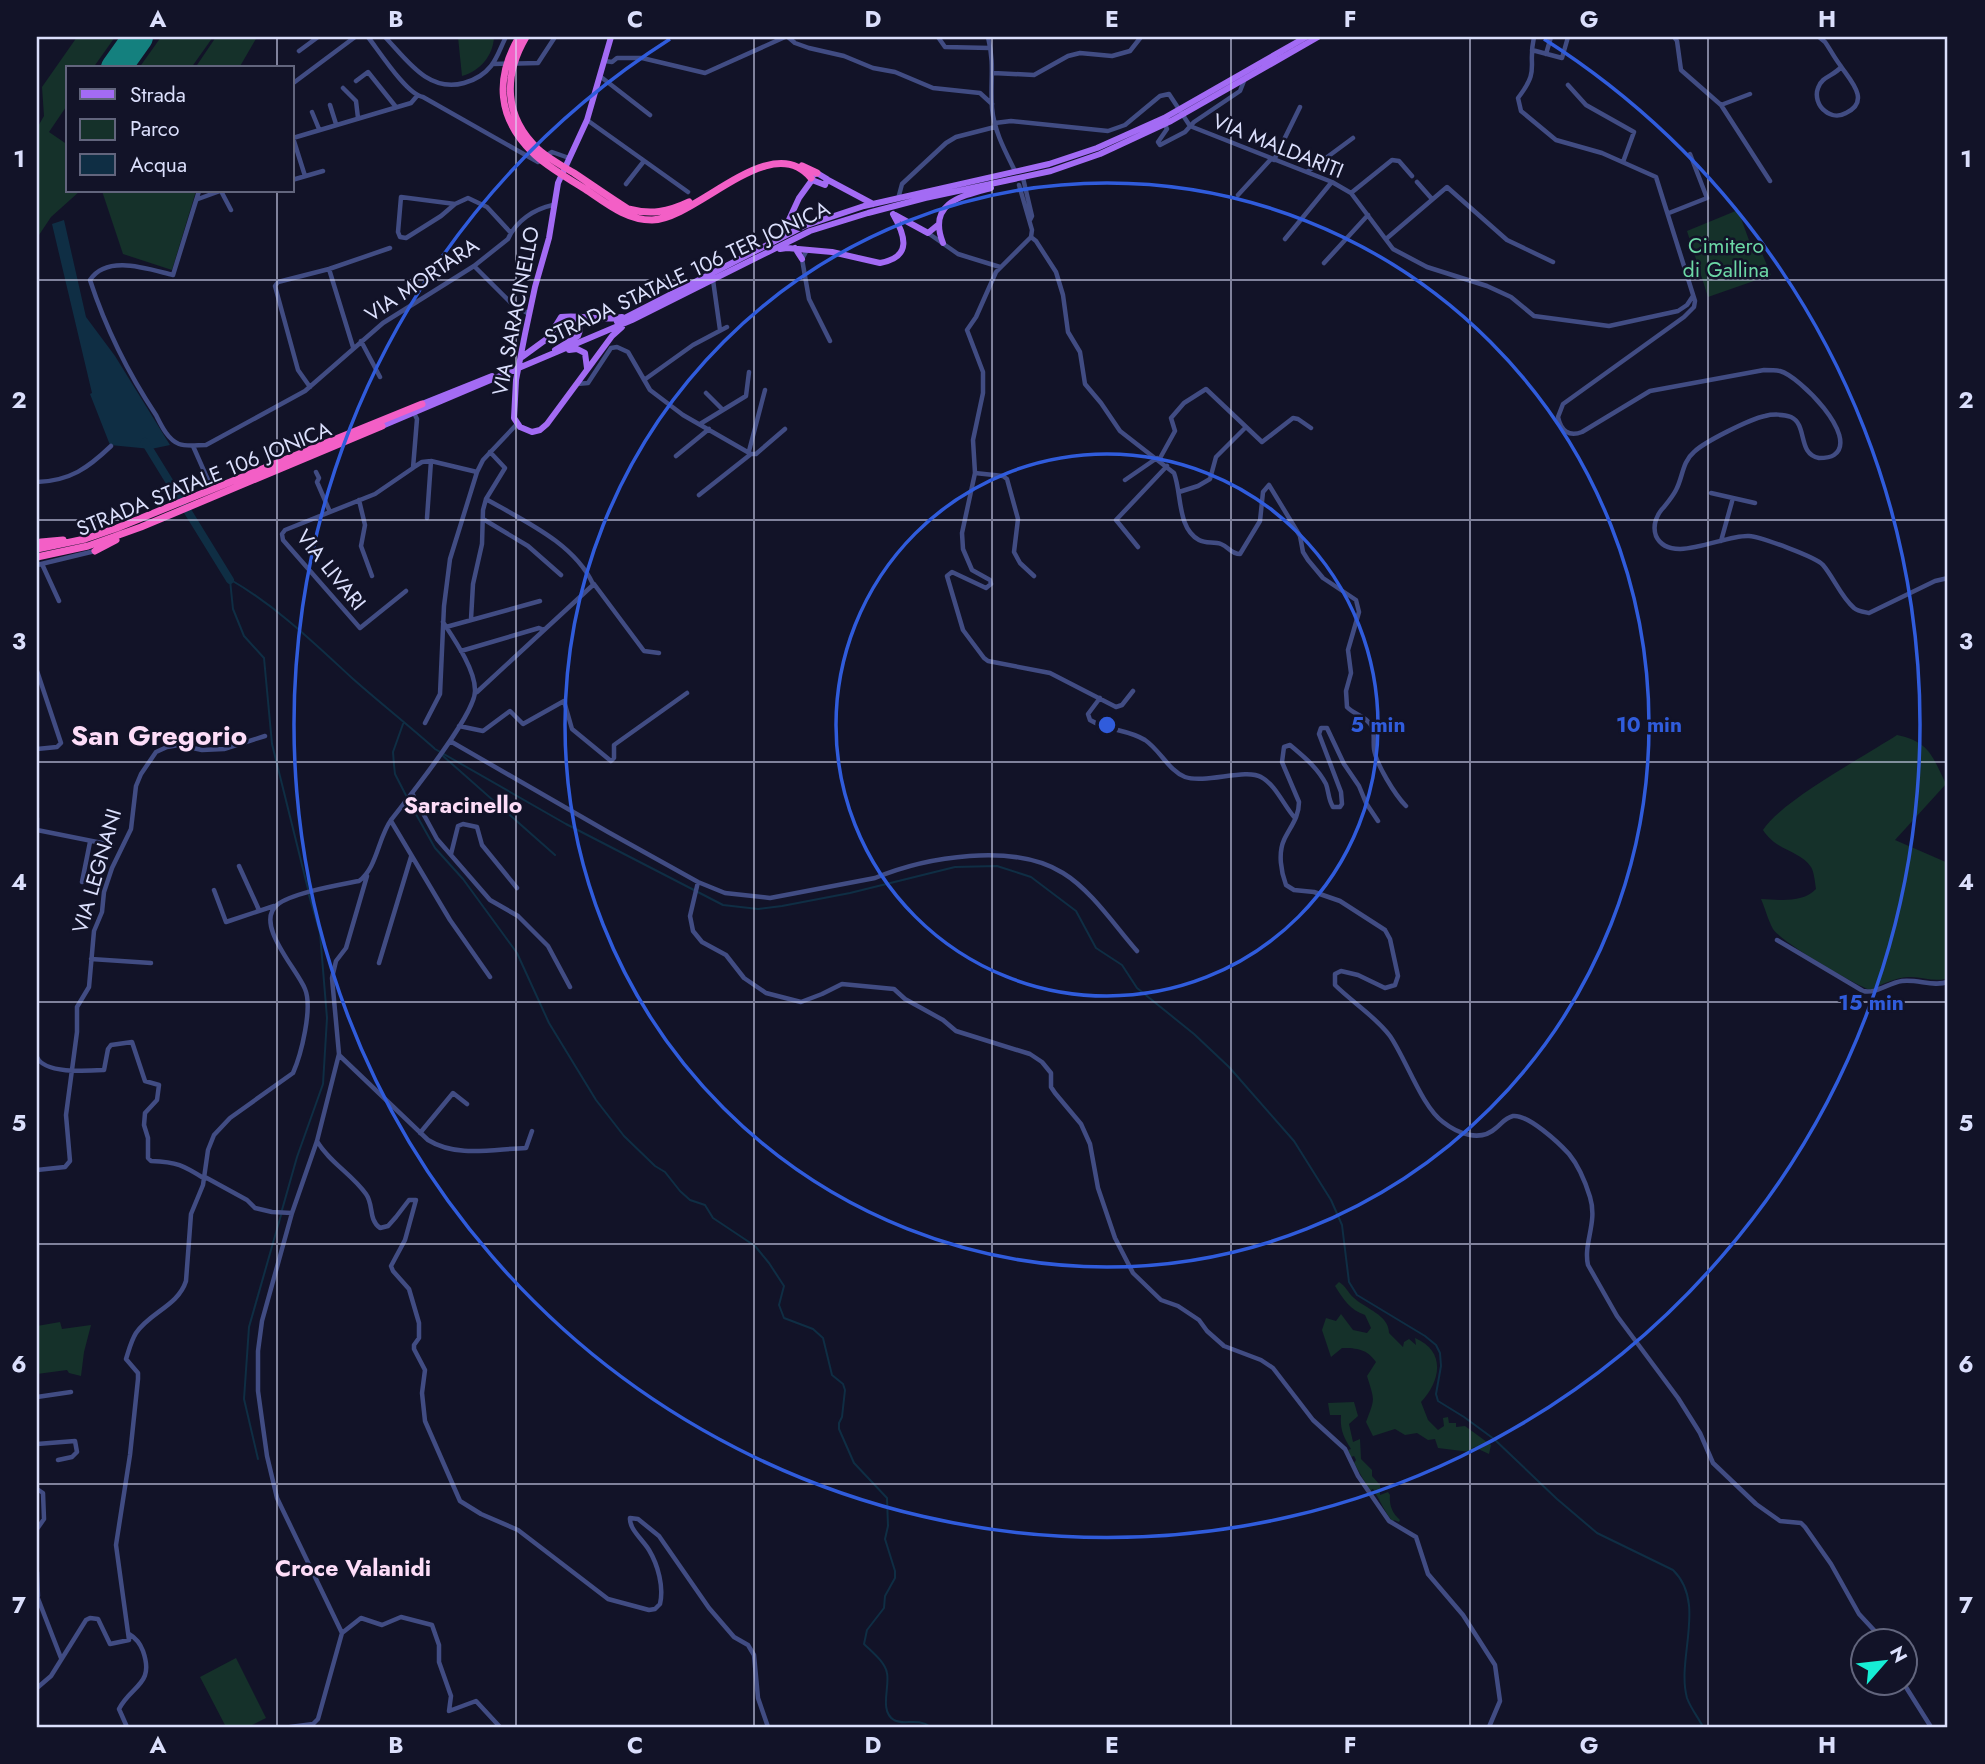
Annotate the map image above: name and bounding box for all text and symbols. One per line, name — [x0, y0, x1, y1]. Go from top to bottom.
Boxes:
text: A — [149, 2, 167, 36]
text: B — [388, 2, 404, 36]
text: C — [627, 2, 643, 36]
text: D — [865, 2, 882, 36]
text: E — [1105, 2, 1119, 36]
text: F — [1344, 2, 1356, 36]
text: G — [1580, 2, 1598, 36]
text: H — [1818, 2, 1836, 36]
legend — [66, 66, 294, 192]
text: Strada — [130, 80, 186, 110]
street label: VIA MALDARITI — [1208, 106, 1348, 186]
text: Parco — [130, 114, 179, 144]
text: 1 — [13, 142, 25, 176]
text: 1 — [1960, 142, 1972, 176]
text: Acqua — [130, 150, 187, 180]
street label: STRADA STATALE 106 TER JONICA — [539, 193, 835, 352]
street label: VIA SARACINELLO — [485, 224, 547, 398]
street label: VIA MORTARA — [359, 231, 485, 329]
park label: Cimitero di Gallina — [1683, 231, 1769, 285]
text: 2 — [11, 383, 27, 417]
text: 2 — [1958, 383, 1974, 417]
street label: STRADA STATALE 106 JONICA — [72, 414, 336, 544]
street label: VIA LIVARI — [289, 523, 373, 617]
text: 3 — [12, 624, 26, 658]
text: 3 — [1959, 624, 1973, 658]
text: 5 min — [1351, 710, 1405, 740]
text: 10 min — [1616, 710, 1682, 740]
centre of rings — [1095, 713, 1119, 737]
district label: San Gregorio — [71, 715, 247, 756]
district label: Saracinello — [404, 788, 522, 822]
street label: VIA LEGNANI — [65, 805, 129, 937]
text: 4 — [11, 865, 27, 899]
text: 4 — [1958, 865, 1974, 899]
text: 15 min — [1838, 988, 1904, 1018]
text: 5 — [12, 1106, 26, 1140]
text: 5 — [1959, 1106, 1973, 1140]
text: 6 — [11, 1347, 27, 1381]
text: 6 — [1958, 1347, 1974, 1381]
district label: Croce Valanidi — [275, 1551, 431, 1585]
text: 7 — [12, 1588, 26, 1622]
text: 7 — [1959, 1588, 1973, 1622]
north arrow — [1848, 1628, 1918, 1698]
text: N — [1883, 1641, 1914, 1667]
text: A — [149, 1728, 167, 1762]
text: B — [388, 1728, 404, 1762]
text: C — [627, 1728, 643, 1762]
text: D — [865, 1728, 882, 1762]
text: E — [1105, 1728, 1119, 1762]
text: F — [1344, 1728, 1356, 1762]
text: G — [1580, 1728, 1598, 1762]
text: H — [1818, 1728, 1836, 1762]

